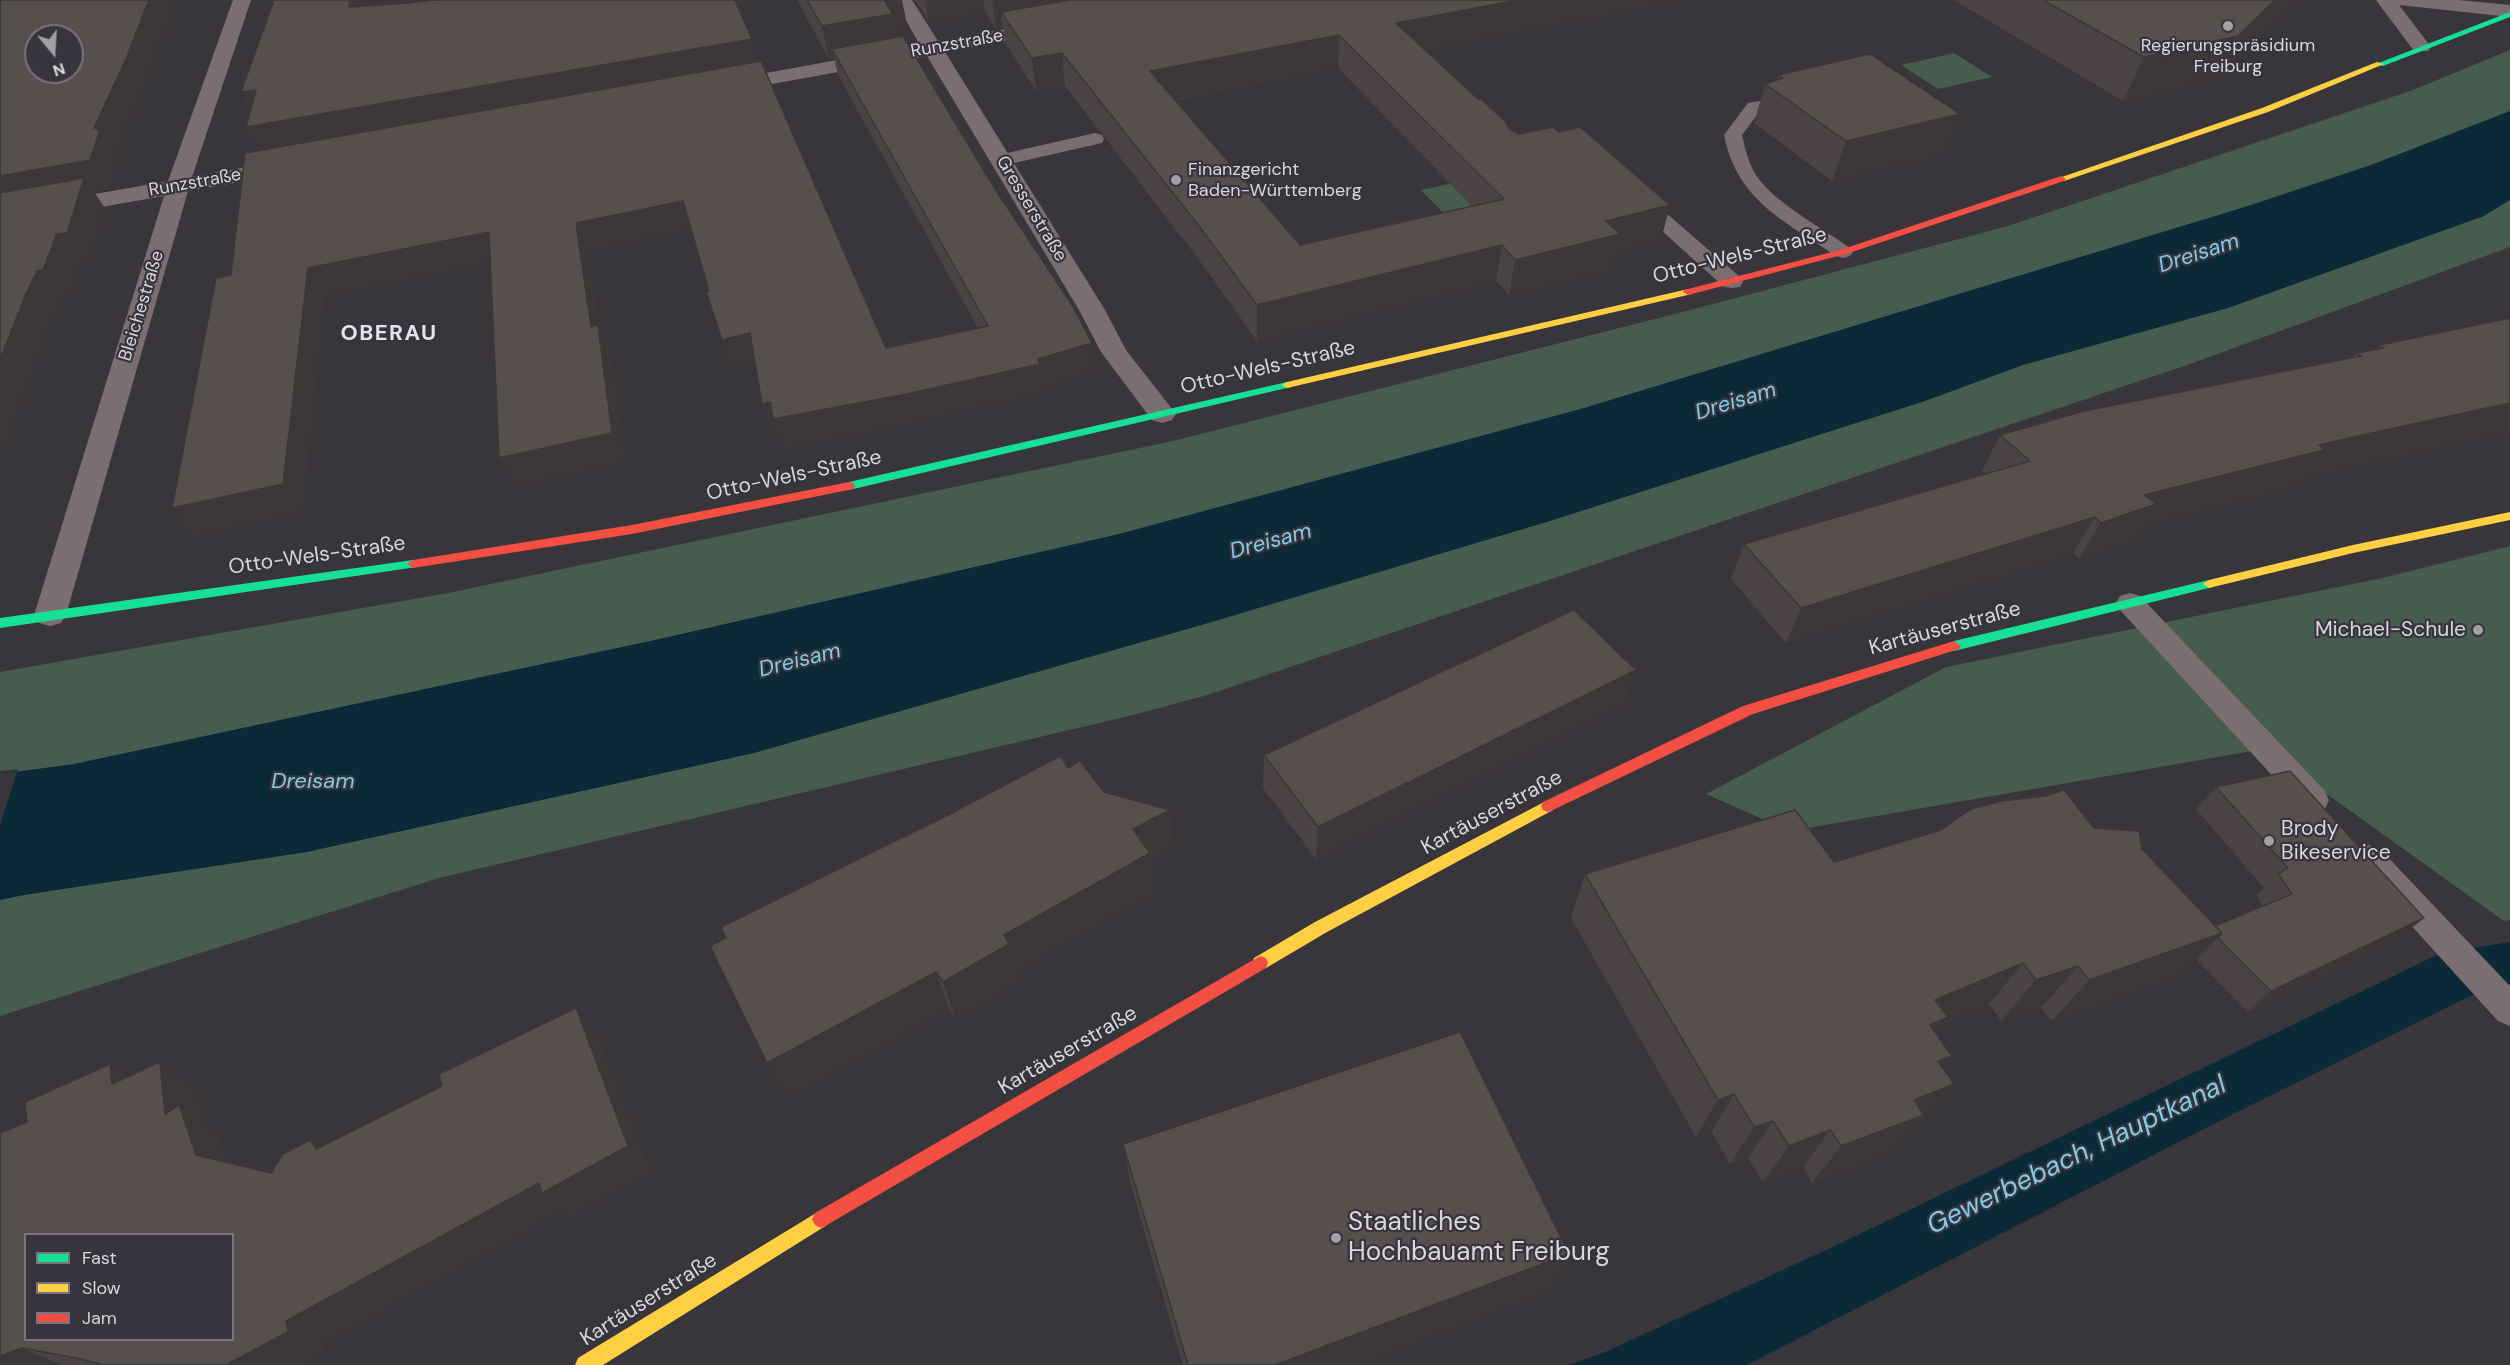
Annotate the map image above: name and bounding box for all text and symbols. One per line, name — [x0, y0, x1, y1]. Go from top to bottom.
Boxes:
marker: Regierungspräsidium Freiburg — [2221, 19, 2235, 33]
north arrow — [24, 24, 84, 84]
street label: Runzstraße — [909, 25, 1005, 63]
place label: Regierungspräsidium Freiburg — [2141, 35, 2315, 78]
text: N — [50, 58, 68, 81]
street label: Gresserstraße — [991, 152, 1071, 266]
place label: Finanzgericht Baden-Württemberg — [1188, 159, 1362, 201]
street label: Runzstraße — [147, 164, 243, 202]
marker: Finanzgericht Baden-Württemberg — [1169, 173, 1183, 187]
street label: Otto-Wels-Straße — [1650, 222, 1830, 290]
water label: Dreisam — [2155, 229, 2243, 279]
street label: Bleichestraße — [115, 248, 169, 364]
district label: OBERAU — [341, 321, 437, 347]
street label: Otto-Wels-Straße — [1178, 336, 1358, 400]
water label: Dreisam — [1692, 377, 1780, 427]
street label: Otto-Wels-Straße — [704, 445, 884, 507]
water label: Dreisam — [1227, 518, 1315, 566]
street label: Otto-Wels-Straße — [227, 531, 407, 581]
street label: Kartäuserstraße — [1866, 597, 2024, 661]
place label: Michael-Schule — [2315, 617, 2466, 643]
marker: Michael-Schule — [2471, 623, 2485, 637]
water label: Dreisam — [756, 638, 844, 684]
street label: Kartäuserstraße — [1417, 765, 1567, 861]
water label: Dreisam — [271, 769, 355, 795]
place label: Brody Bikeservice — [2281, 816, 2391, 866]
marker: Brody Bikeservice — [2262, 834, 2276, 848]
street label: Kartäuserstraße — [994, 1001, 1142, 1101]
water label: Gewerbebach, Hauptkanal — [1922, 1069, 2232, 1243]
place label: Staatliches Hochbauamt Freiburg — [1348, 1207, 1610, 1268]
marker: Staatliches Hochbauamt Freiburg — [1329, 1231, 1343, 1245]
legend — [24, 1233, 234, 1341]
text: Fast — [82, 1246, 117, 1270]
street label: Kartäuserstraße — [576, 1248, 722, 1352]
text: Slow — [82, 1276, 121, 1300]
text: Jam — [82, 1306, 117, 1330]

